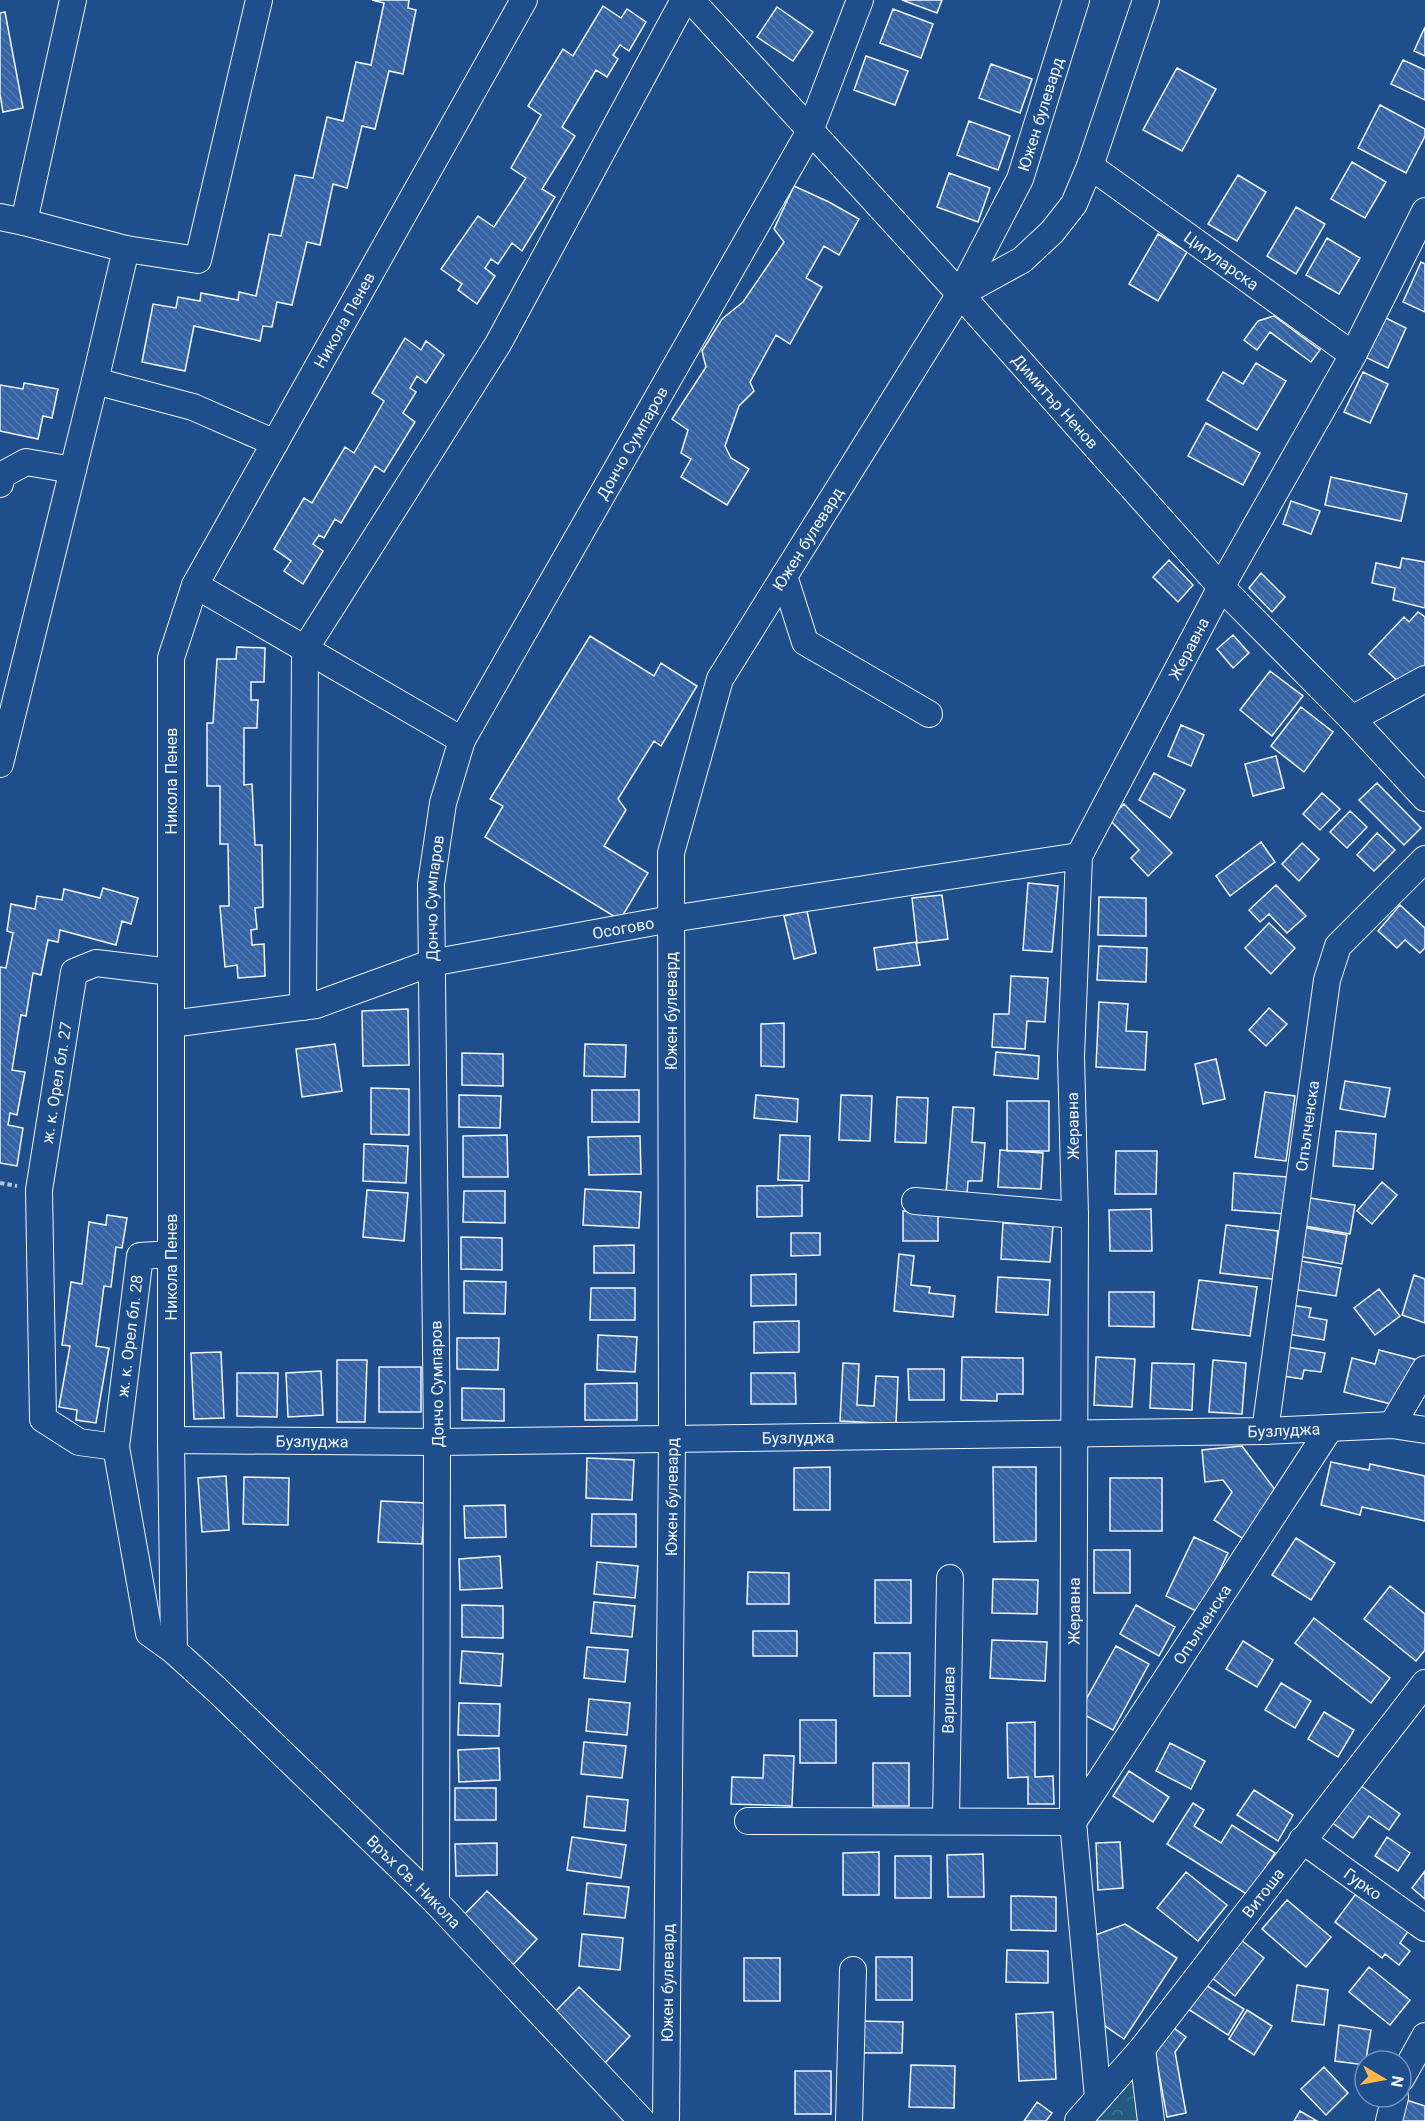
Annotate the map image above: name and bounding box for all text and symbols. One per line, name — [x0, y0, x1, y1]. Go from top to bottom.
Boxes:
street label: Южен булевард — [1014, 55, 1067, 174]
street label: Цигуларска — [1180, 227, 1263, 294]
street label: Никола Пенев — [310, 269, 379, 371]
street label: Димитър Ненов — [1008, 350, 1103, 452]
street label: Дончо Сумпаров — [592, 383, 672, 503]
street label: Южен булевард — [768, 483, 847, 594]
street label: Жеравна — [1164, 614, 1213, 683]
street label: Никола Пенев — [162, 728, 181, 834]
street label: Дончо Сумпаров — [421, 834, 448, 962]
street label: Осогово — [591, 913, 656, 943]
street label: Южен булевард — [662, 952, 681, 1070]
street label: ж. к. Орел бл. 27 — [37, 1020, 75, 1145]
street label: Опълченска — [1291, 1079, 1323, 1173]
street label: Жеравна — [1063, 1092, 1083, 1160]
street label: Никола Пенев — [162, 1214, 181, 1320]
street label: ж. к. Орел бл. 28 — [113, 1274, 147, 1398]
street label: Дончо Сумпаров — [426, 1320, 448, 1448]
street label: Бузлуджа — [1247, 1419, 1321, 1441]
street label: Бузлуджа — [761, 1427, 834, 1447]
street label: Бузлуджа — [276, 1431, 348, 1451]
street label: Южен булевард — [661, 1437, 682, 1556]
street label: Жеравна — [1064, 1577, 1083, 1645]
street label: Опълченска — [1169, 1581, 1235, 1668]
street label: Варшава — [938, 1666, 958, 1734]
street label: Връх Св. Никола — [363, 1831, 465, 1932]
street label: Витоша — [1238, 1864, 1288, 1921]
street label: Гурко — [1340, 1864, 1386, 1904]
street label: Южен булевард — [657, 1923, 677, 2042]
north arrow — [1353, 2049, 1413, 2109]
text: N — [1387, 2074, 1408, 2089]

